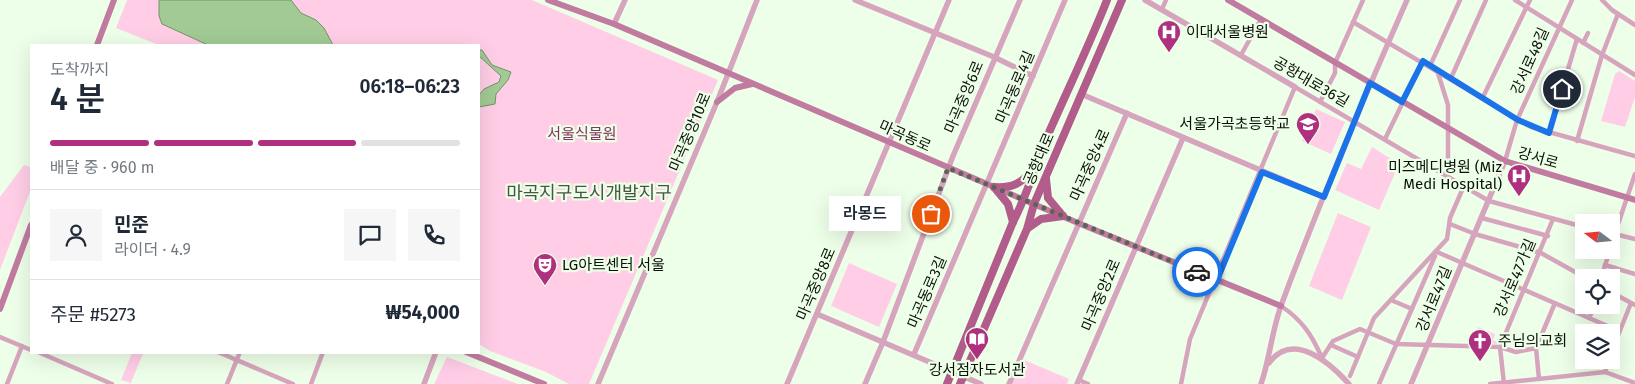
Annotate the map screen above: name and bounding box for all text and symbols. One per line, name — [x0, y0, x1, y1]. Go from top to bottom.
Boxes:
hospital icon: 이대서울병원 — [1156, 19, 1182, 53]
place label: 이대서울병원 — [1186, 23, 1269, 41]
street label: 강서로48길 — [1507, 25, 1553, 97]
street label: 마곡동로4길 — [992, 48, 1038, 126]
street label: 공항대로36길 — [1270, 53, 1352, 111]
street label: 마곡중앙6로 — [941, 58, 987, 136]
text: 도착까지 — [50, 60, 109, 79]
pin — [1541, 68, 1583, 110]
text: 06:18–06:23 — [360, 75, 460, 98]
icon: home — [1548, 75, 1576, 103]
text: 4 분 — [50, 80, 105, 118]
street label: 마곡중앙10로 — [665, 90, 715, 174]
school or university icon: 서울가곡초등학교 — [1295, 111, 1321, 145]
place label: 서울가곡초등학교 — [1180, 115, 1290, 133]
street label: 마곡동로 — [876, 117, 934, 155]
park label: 서울식물원 — [547, 125, 617, 143]
street label: 마곡중앙4로 — [1066, 126, 1114, 204]
street label: 공항대로 — [1020, 130, 1058, 188]
street label: 강서로 — [1516, 144, 1560, 172]
text: 배달 중 · 960 m — [50, 158, 155, 177]
place label: 미즈메디병원 (Miz Medi Hospital) — [1388, 158, 1502, 193]
hospital icon: 미즈메디병원 (Miz Medi Hospital) — [1506, 163, 1532, 197]
district label: 마곡지구도시개발지구 — [506, 182, 672, 204]
pin — [910, 193, 952, 235]
callout: 라몽드 — [828, 196, 901, 232]
icon: bag — [917, 200, 945, 228]
text: 라몽드 — [843, 204, 887, 223]
button: person — [50, 209, 102, 261]
button: chat — [344, 209, 396, 261]
button: phone — [408, 209, 460, 261]
text: 민준 — [114, 213, 149, 236]
north arrow — [1575, 214, 1620, 259]
map controls — [1575, 214, 1620, 369]
street label: 강서로47가길 — [1490, 236, 1540, 320]
text: 라이더 · 4.9 — [114, 240, 191, 259]
street label: 마곡중앙8로 — [793, 245, 839, 323]
courier — [1172, 247, 1222, 297]
theatre icon: LG아트센터 서울 — [532, 252, 558, 286]
street label: 마곡동로3길 — [904, 253, 950, 331]
place label: LG아트센터 서울 — [562, 256, 665, 274]
street label: 마곡중앙2로 — [1078, 256, 1124, 334]
icon: car — [1183, 258, 1211, 286]
street label: 강서로47길 — [1413, 263, 1455, 335]
button: locate — [1575, 269, 1620, 314]
text: ₩54,000 — [385, 301, 460, 324]
text: 주문 #5273 — [50, 303, 136, 326]
button: layers — [1575, 324, 1620, 369]
library icon: 강서점자도서관 — [964, 326, 990, 360]
church icon: 주님의교회 — [1467, 328, 1493, 362]
place label: 주님의교회 — [1498, 332, 1567, 350]
place label: 강서점자도서관 — [929, 361, 1025, 379]

